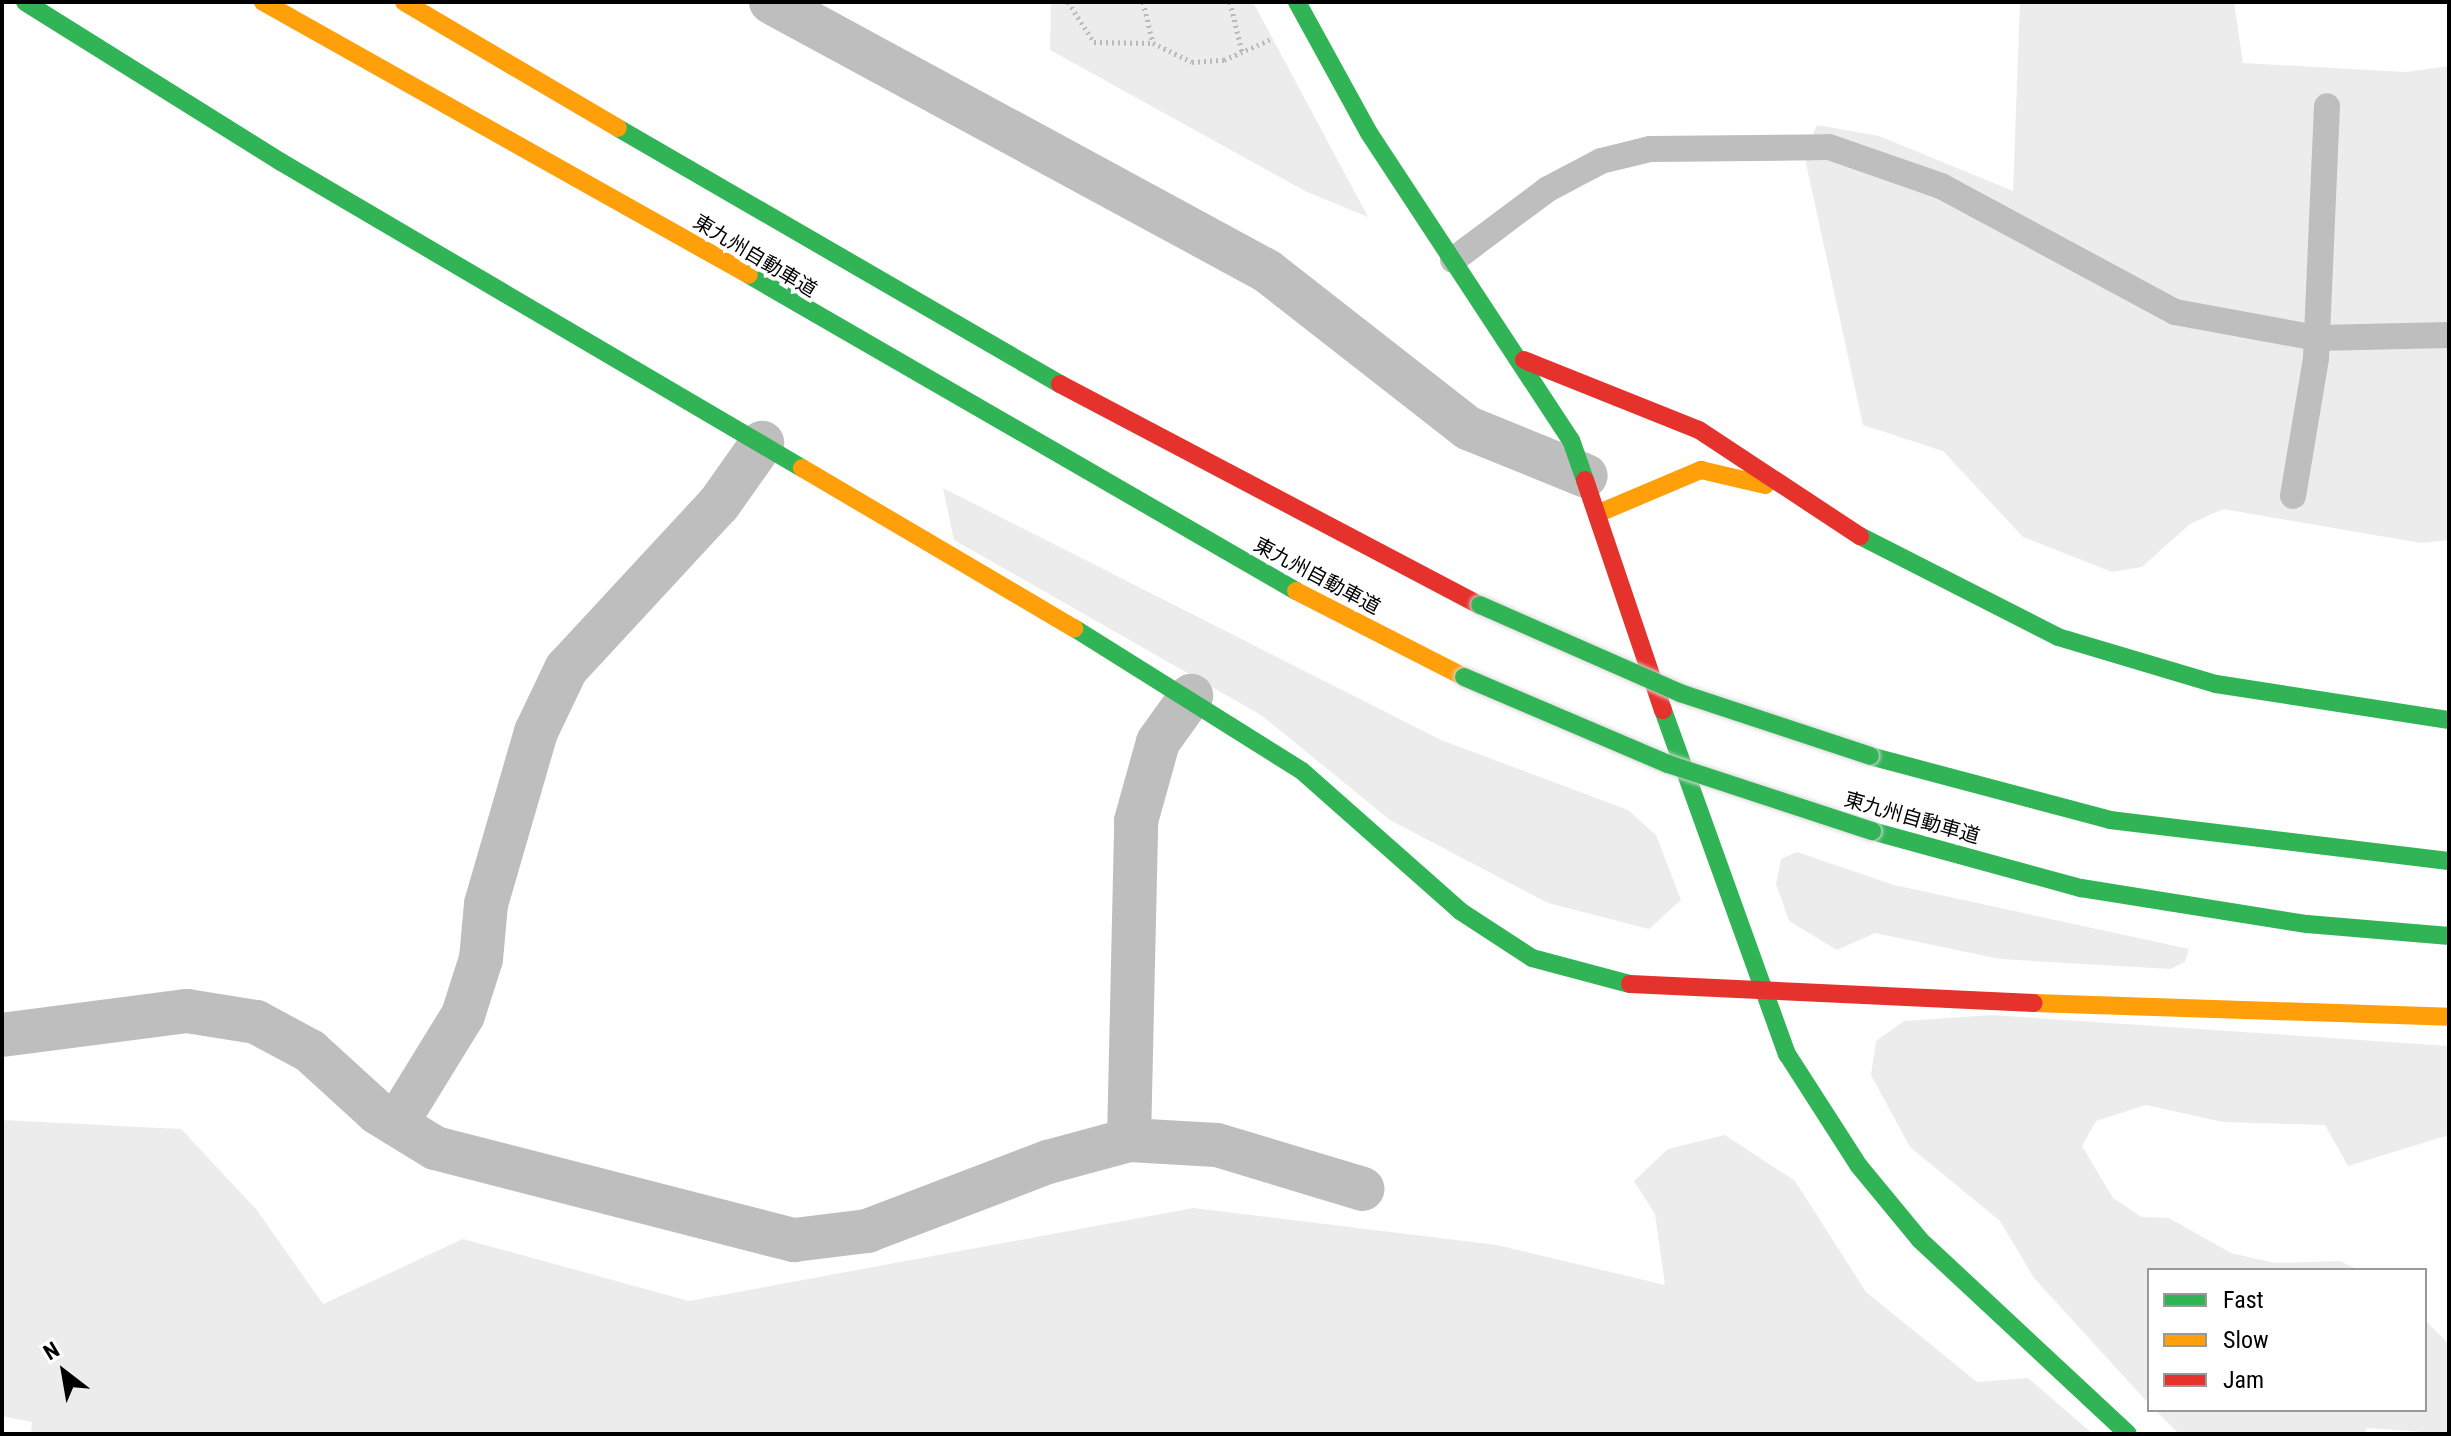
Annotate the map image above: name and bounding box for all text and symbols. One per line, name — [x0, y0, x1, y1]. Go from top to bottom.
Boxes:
street label: 東九州自動車道 — [689, 210, 821, 302]
street label: 東九州自動車道 — [1250, 533, 1384, 619]
street label: 東九州自動車道 — [1841, 787, 1983, 849]
legend — [2147, 1268, 2427, 1412]
text: Fast — [2223, 1286, 2264, 1314]
text: Slow — [2223, 1326, 2269, 1354]
north arrow — [24, 1332, 104, 1412]
text: N — [39, 1337, 64, 1365]
text: Jam — [2223, 1366, 2264, 1394]

